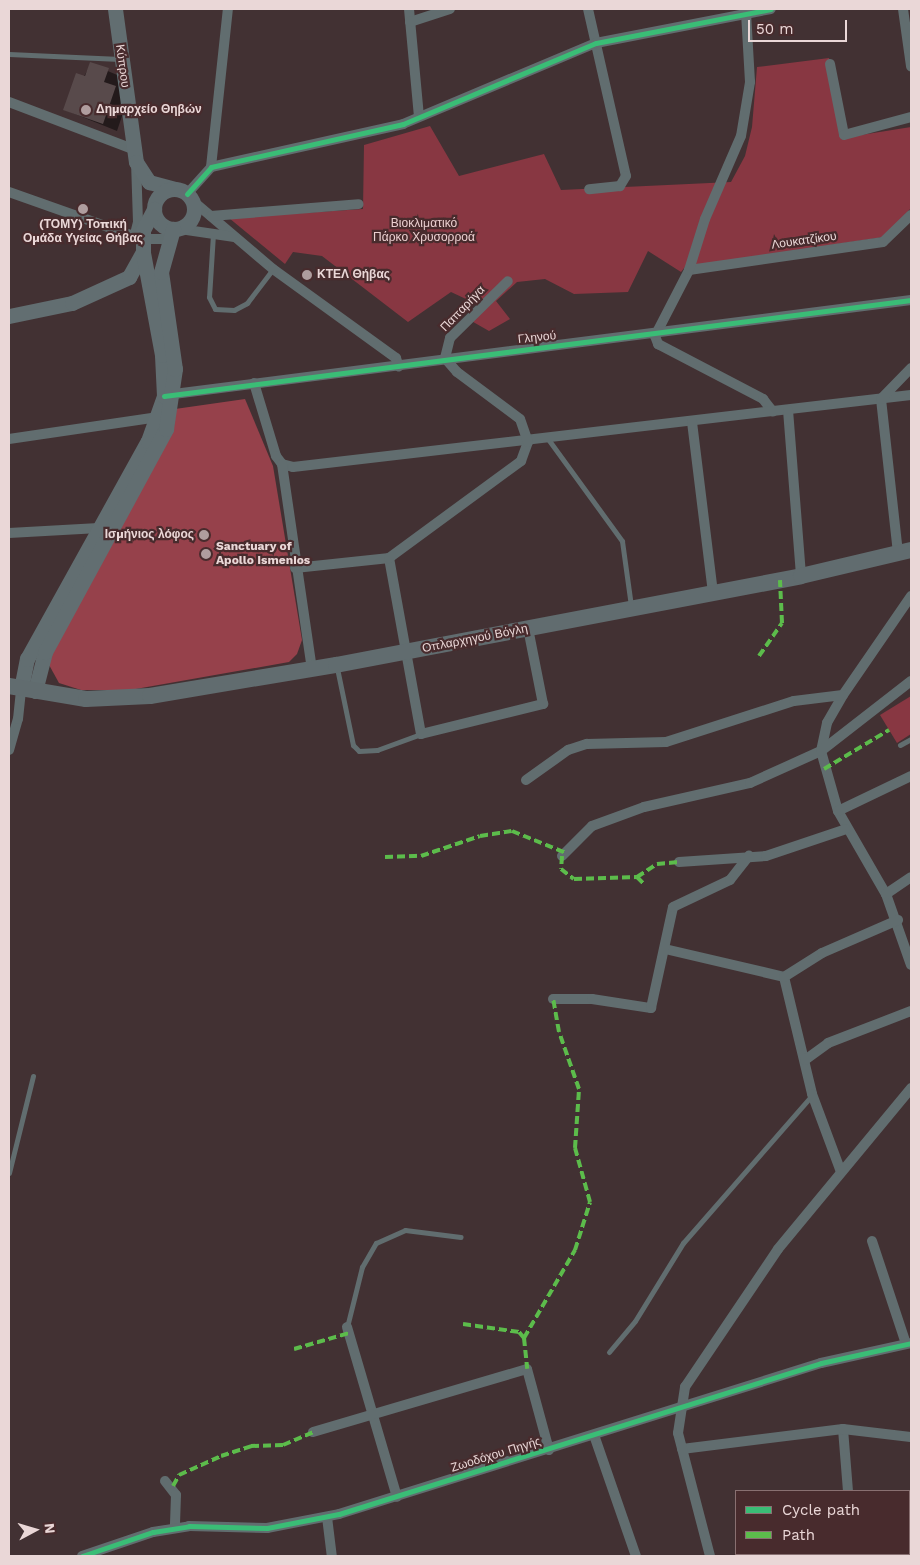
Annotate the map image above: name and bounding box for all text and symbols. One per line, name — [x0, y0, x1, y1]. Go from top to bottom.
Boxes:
scale bar — [750, 10, 849, 42]
text: 50 m — [756, 20, 793, 38]
street label: Κύπρου — [112, 43, 132, 89]
place label: Δημαρχείο Θηβών — [96, 103, 202, 117]
marker: Δημαρχείο Θηβών — [80, 104, 92, 116]
marker: (ΤΟΜΥ) Τοπική Ομάδα Υγείας Θήβας — [76, 202, 90, 216]
park label: Βιοκλιματικό Πάρκο Χρυσορροά — [373, 217, 475, 245]
place label: (ΤΟΜΥ) Τοπική Ομάδα Υγείας Θήβας — [23, 218, 143, 246]
street label: Λουκατζίκου — [770, 229, 838, 253]
place label: ΚΤΕΛ Θήβας — [317, 268, 390, 282]
marker: ΚΤΕΛ Θήβας — [301, 269, 313, 281]
street label: Παπαρήγα — [438, 283, 488, 335]
street label: Γληνού — [517, 329, 557, 347]
place label: Ισμήνιος λόφος — [105, 528, 194, 542]
marker: Ισμήνιος λόφος — [198, 529, 210, 541]
place label: Sanctuary of Apollo Ismenios — [216, 540, 310, 568]
marker: Sanctuary of Apollo Ismenios — [200, 548, 212, 560]
street label: Οπλαρχηγού Βόγλη — [421, 622, 529, 656]
street label: Ζωοδόχου Πηγής — [449, 1434, 543, 1476]
legend — [735, 1490, 910, 1555]
text: Cycle path — [782, 1501, 860, 1519]
north arrow — [10, 1505, 60, 1555]
text: N — [41, 1522, 58, 1534]
text: Path — [782, 1526, 815, 1544]

